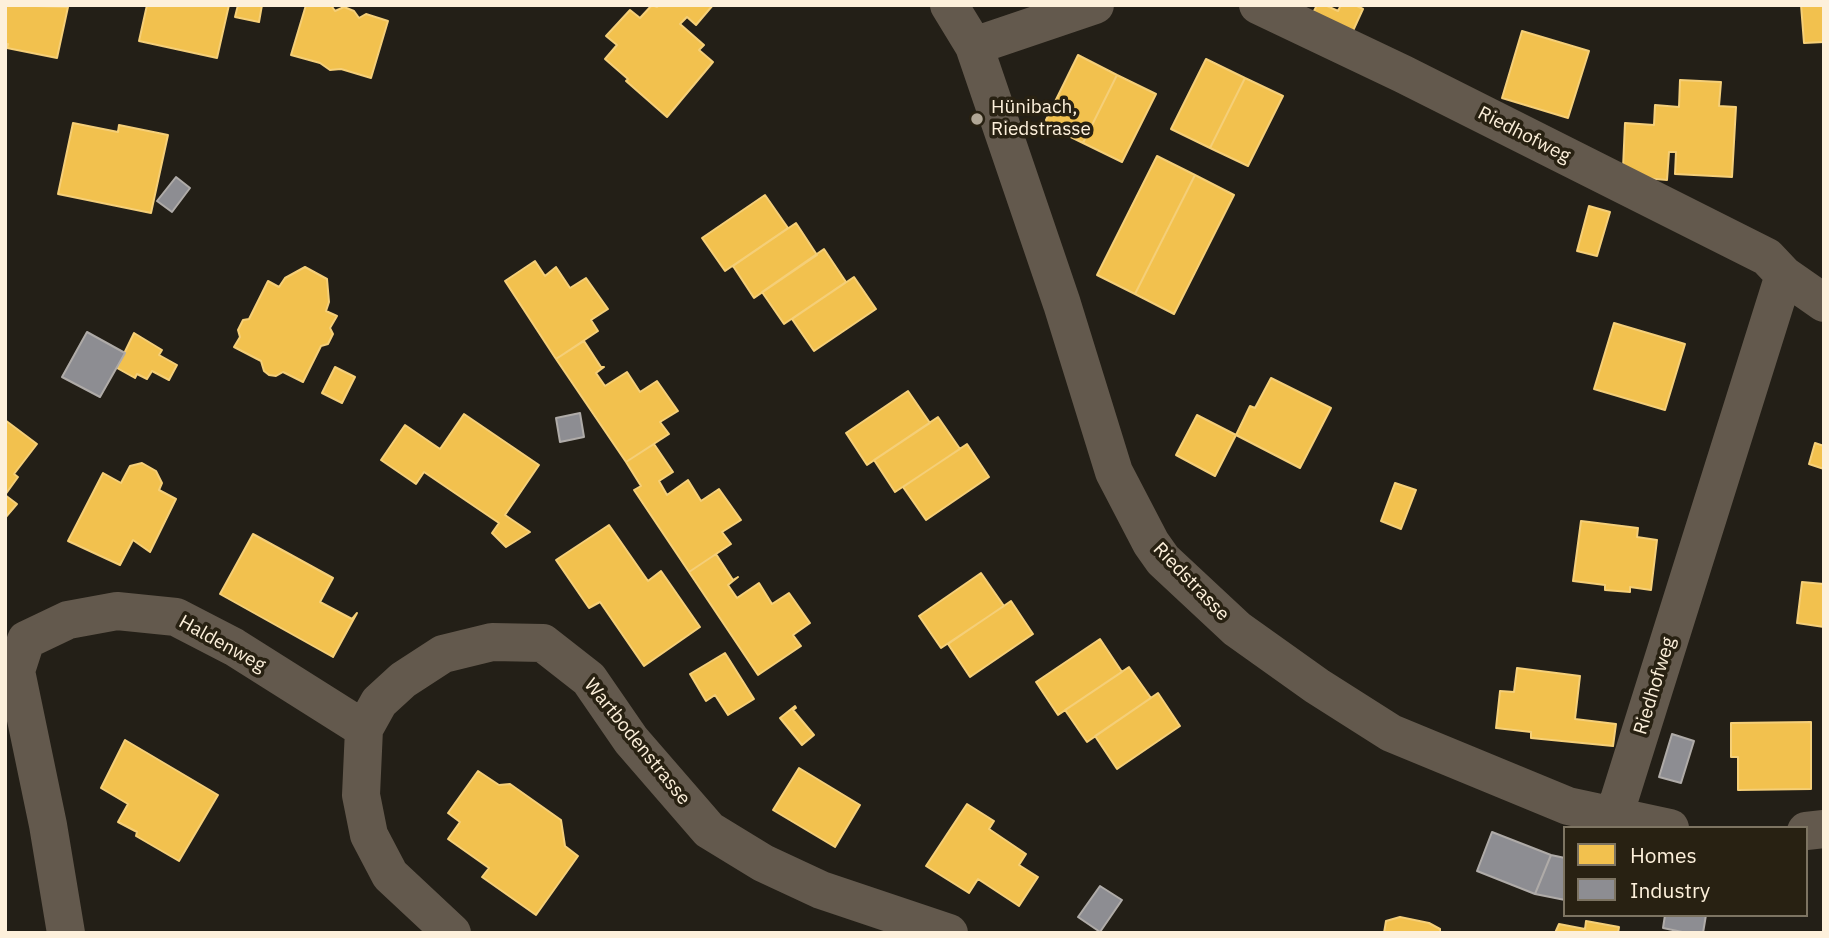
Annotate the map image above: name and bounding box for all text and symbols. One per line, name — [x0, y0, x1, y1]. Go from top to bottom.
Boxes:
place label: Hünibach, Riedstrasse — [991, 97, 1091, 141]
street label: Riedhofweg — [1474, 102, 1574, 168]
marker: Hünibach, Riedstrasse — [969, 111, 985, 127]
street label: Riedstrasse — [1148, 538, 1234, 626]
street label: Haldenweg — [175, 611, 269, 677]
street label: Riedhofweg — [1629, 634, 1681, 738]
street label: Wartbodenstrasse — [579, 674, 695, 810]
legend — [1563, 826, 1808, 917]
text: Homes — [1630, 841, 1697, 869]
text: Industry — [1630, 876, 1710, 904]

